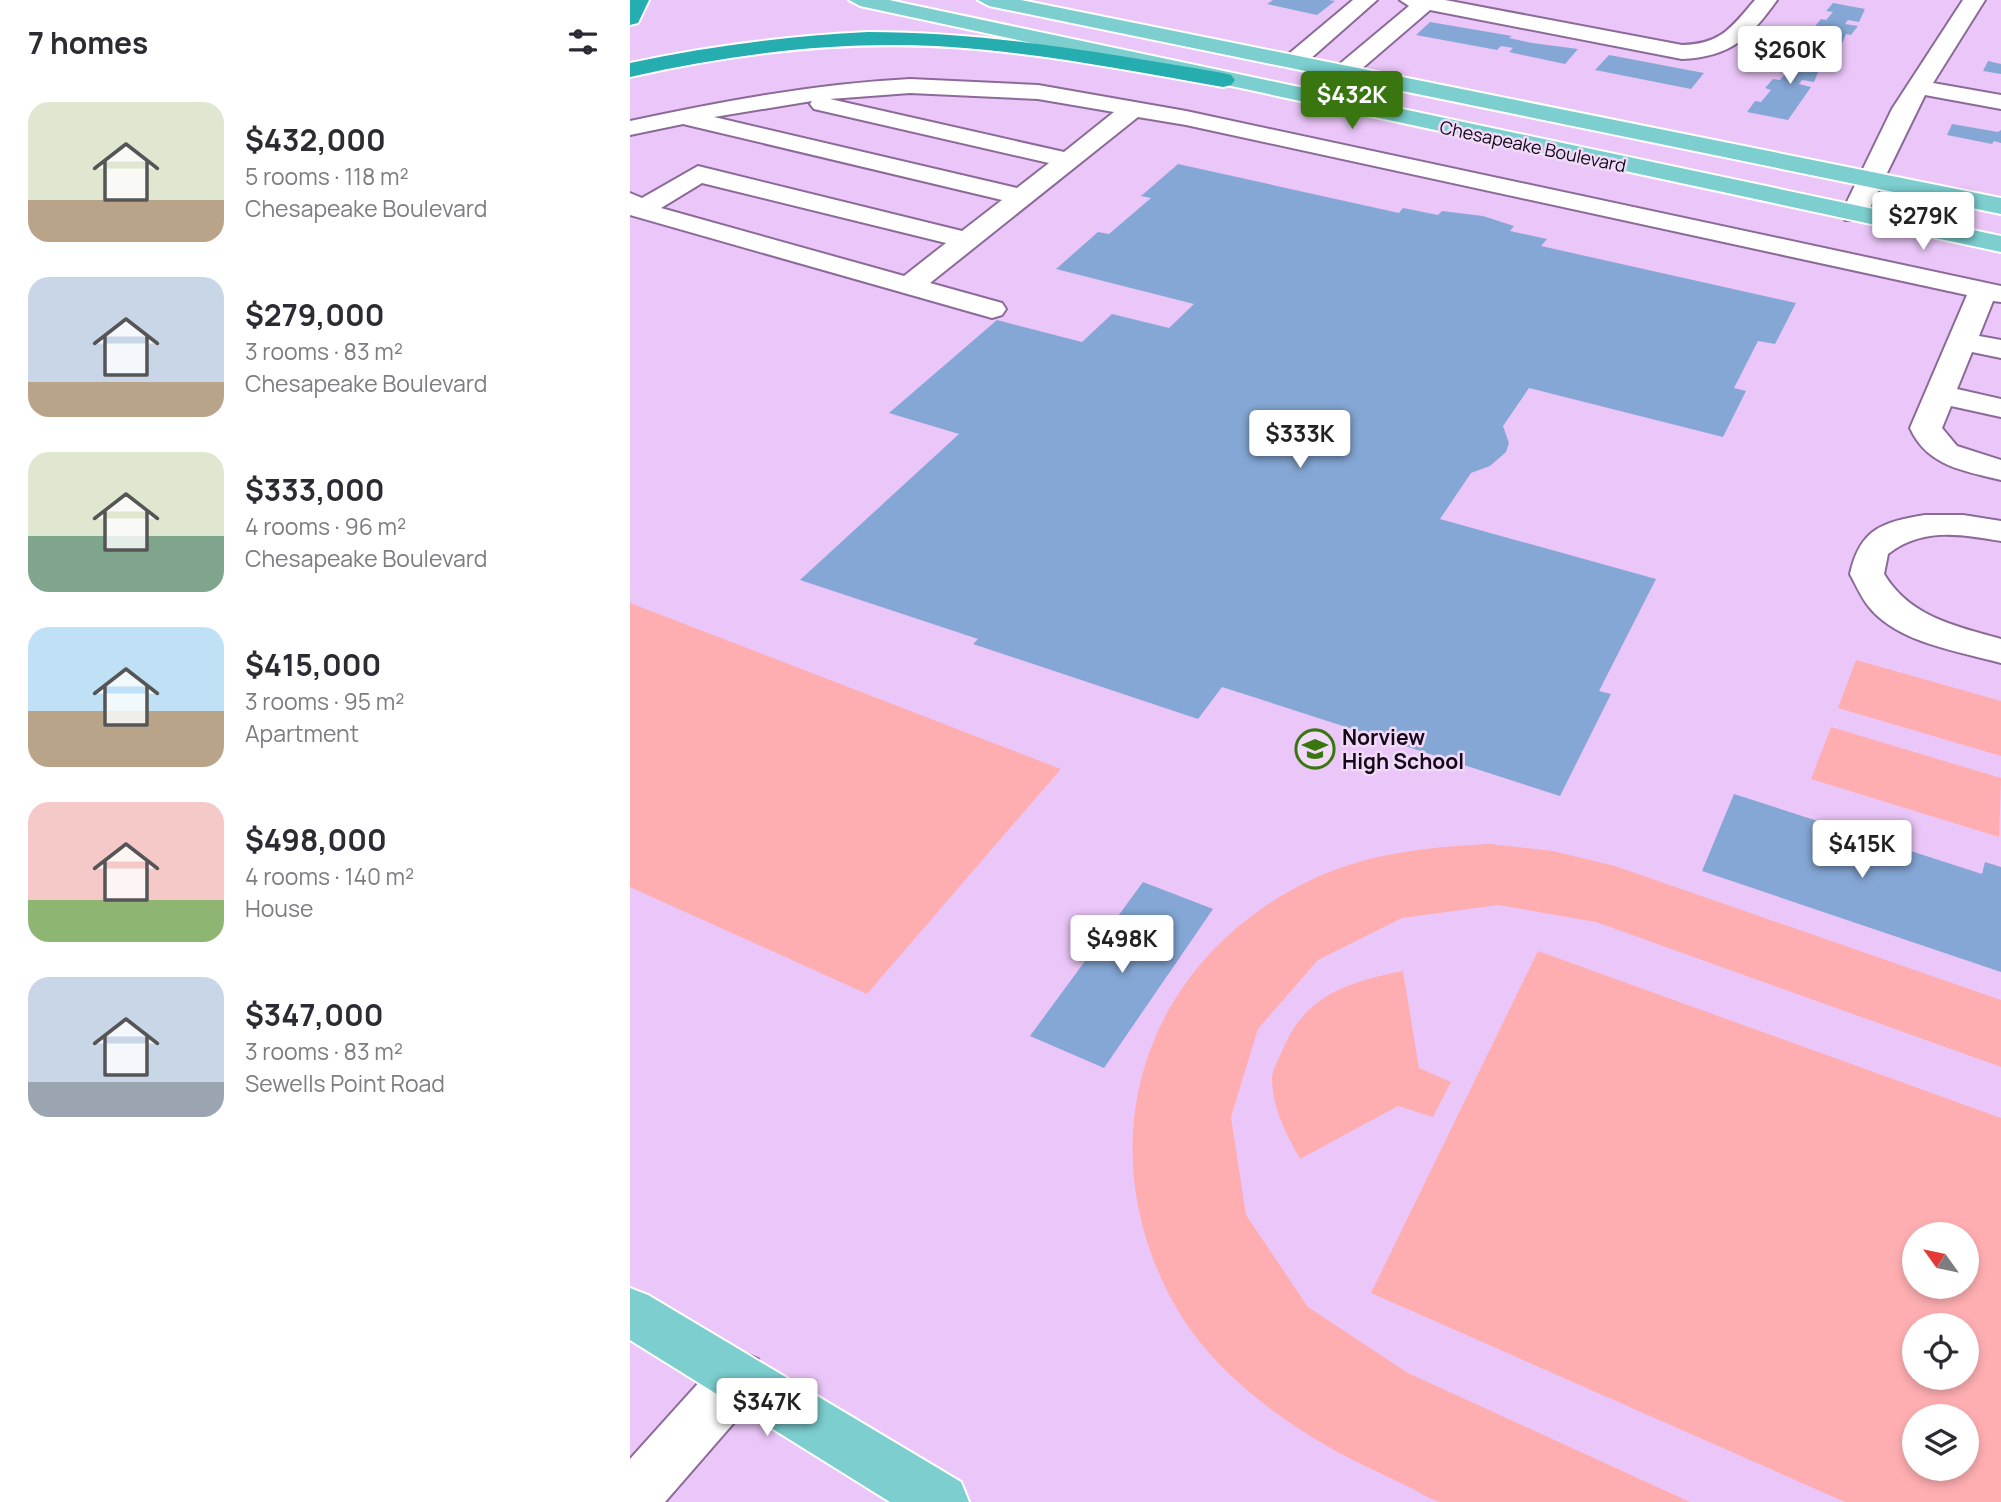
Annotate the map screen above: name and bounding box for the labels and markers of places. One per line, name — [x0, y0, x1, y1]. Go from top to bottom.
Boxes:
pin: $260K — [1741, 27, 1839, 86]
pin: $432K — [1303, 72, 1401, 131]
pin: $279K — [1874, 192, 1972, 252]
pin: $333K — [1251, 410, 1349, 470]
place label: Norview High School — [1342, 723, 1464, 775]
school or university icon: Norview High School — [1294, 728, 1336, 770]
pin: $415K — [1813, 820, 1911, 880]
pin: $498K — [1073, 916, 1171, 975]
pin: $347K — [718, 1378, 816, 1438]

